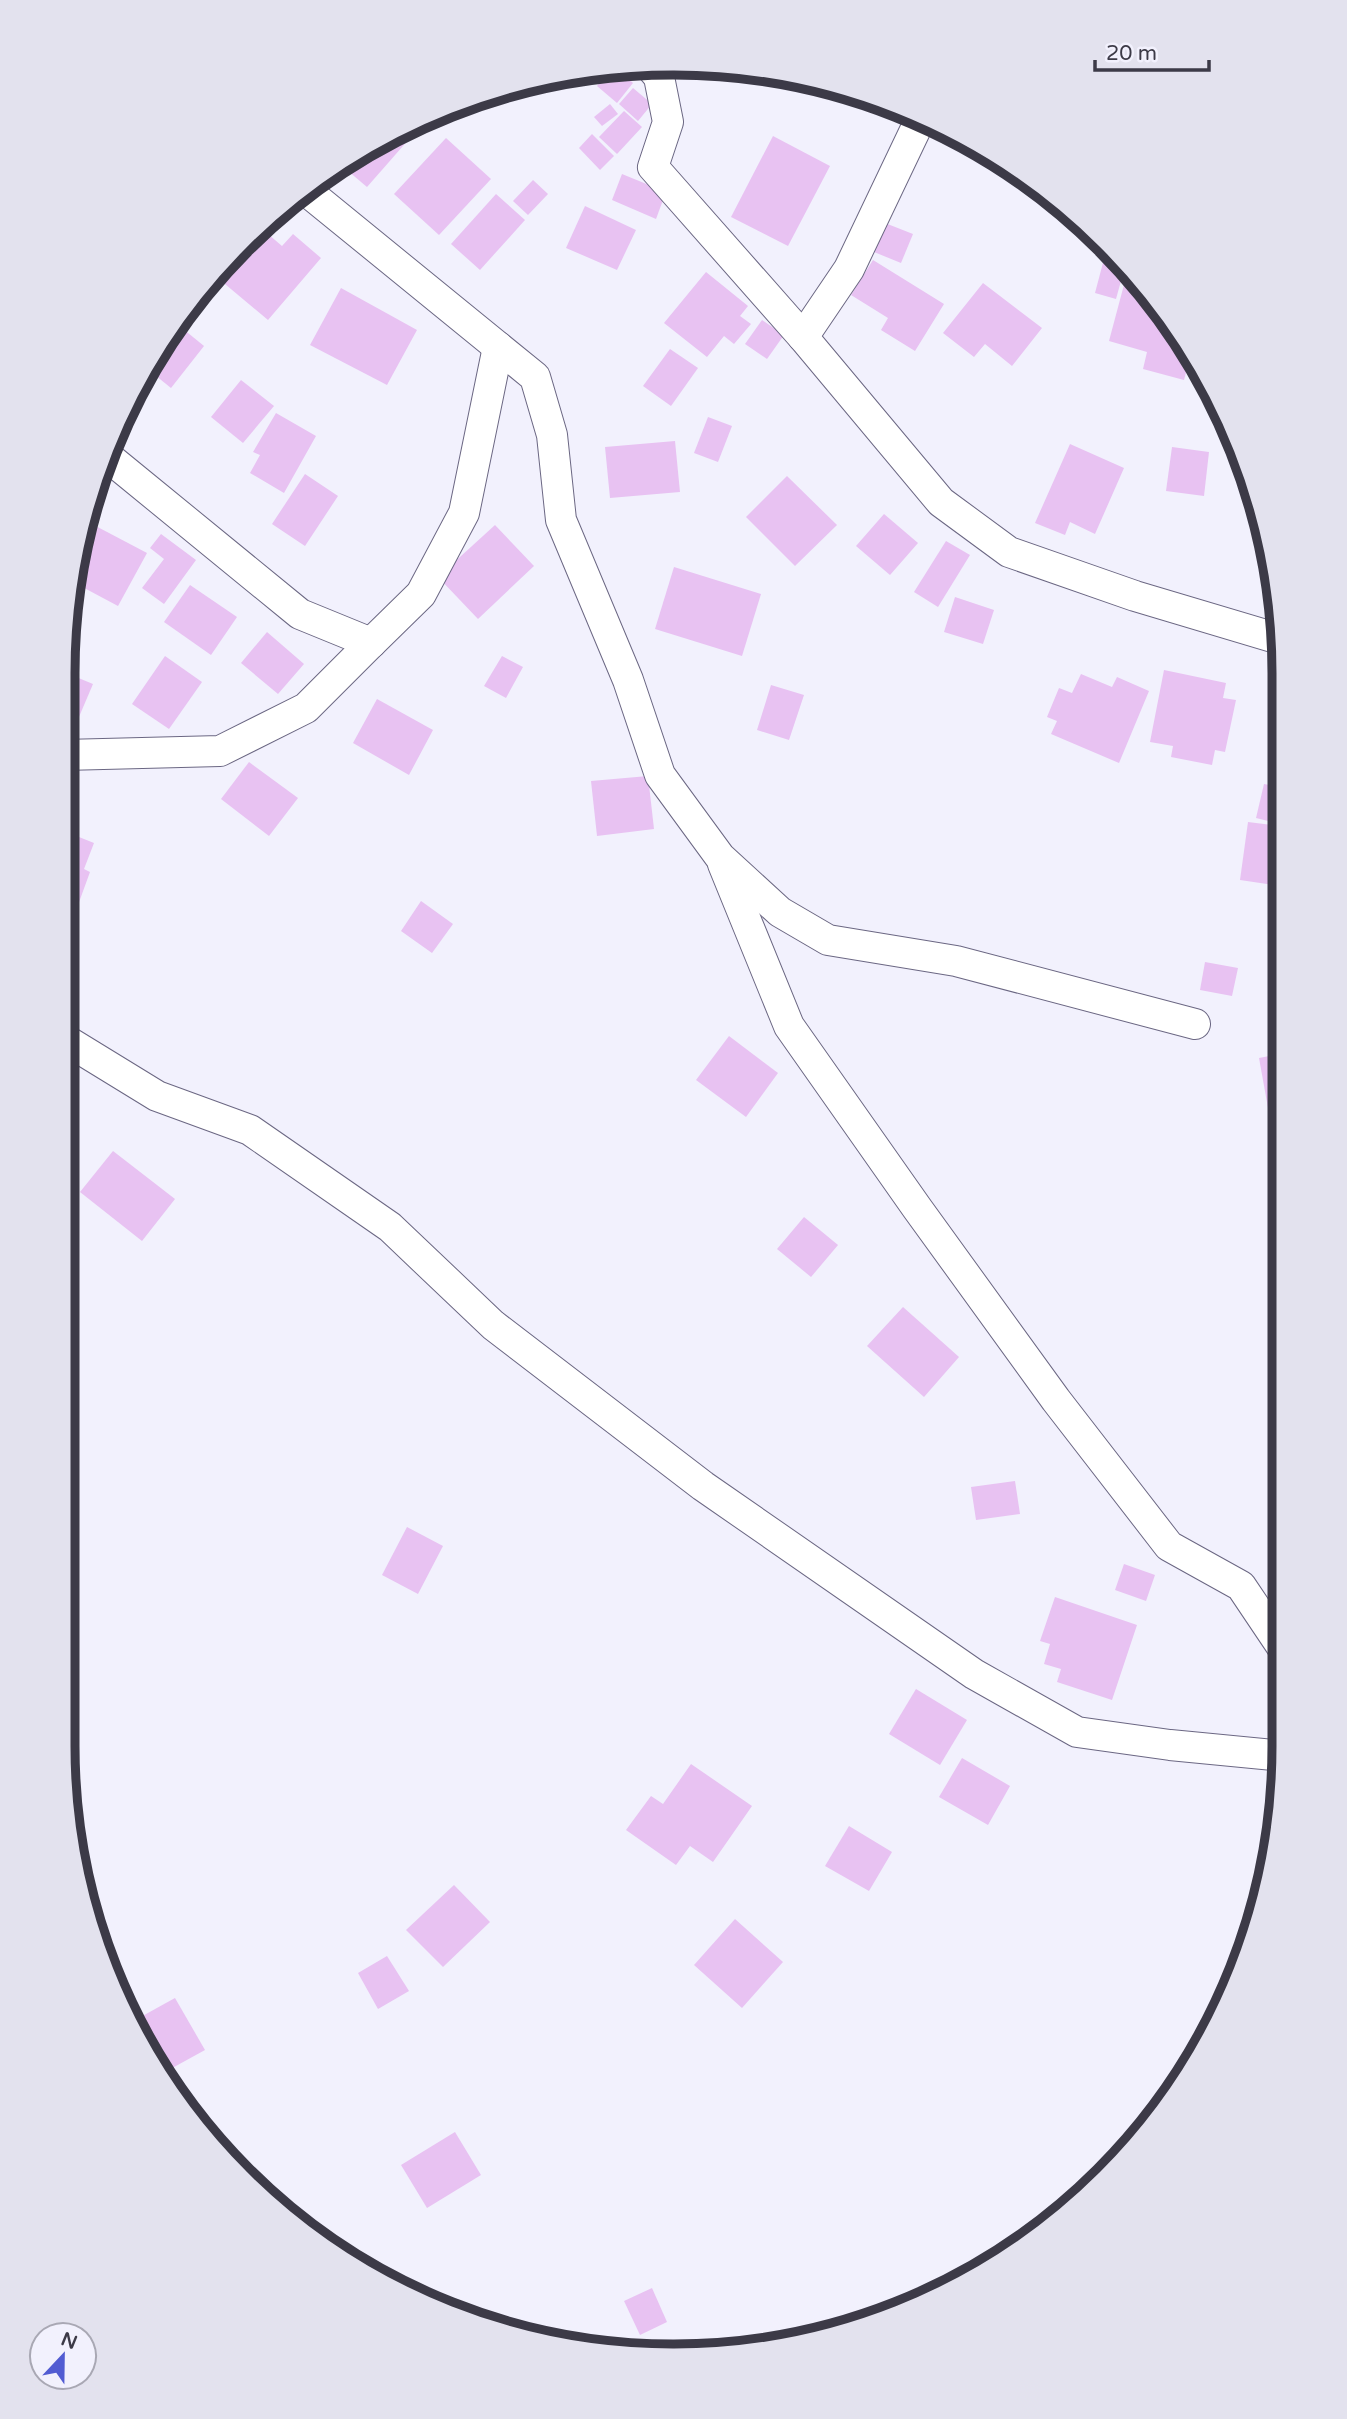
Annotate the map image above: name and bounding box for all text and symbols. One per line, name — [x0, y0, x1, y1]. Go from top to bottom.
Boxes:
scale bar — [1095, 28, 1209, 72]
text: 20 m — [1106, 41, 1157, 66]
north arrow — [28, 2321, 98, 2391]
text: N — [58, 2328, 80, 2354]

